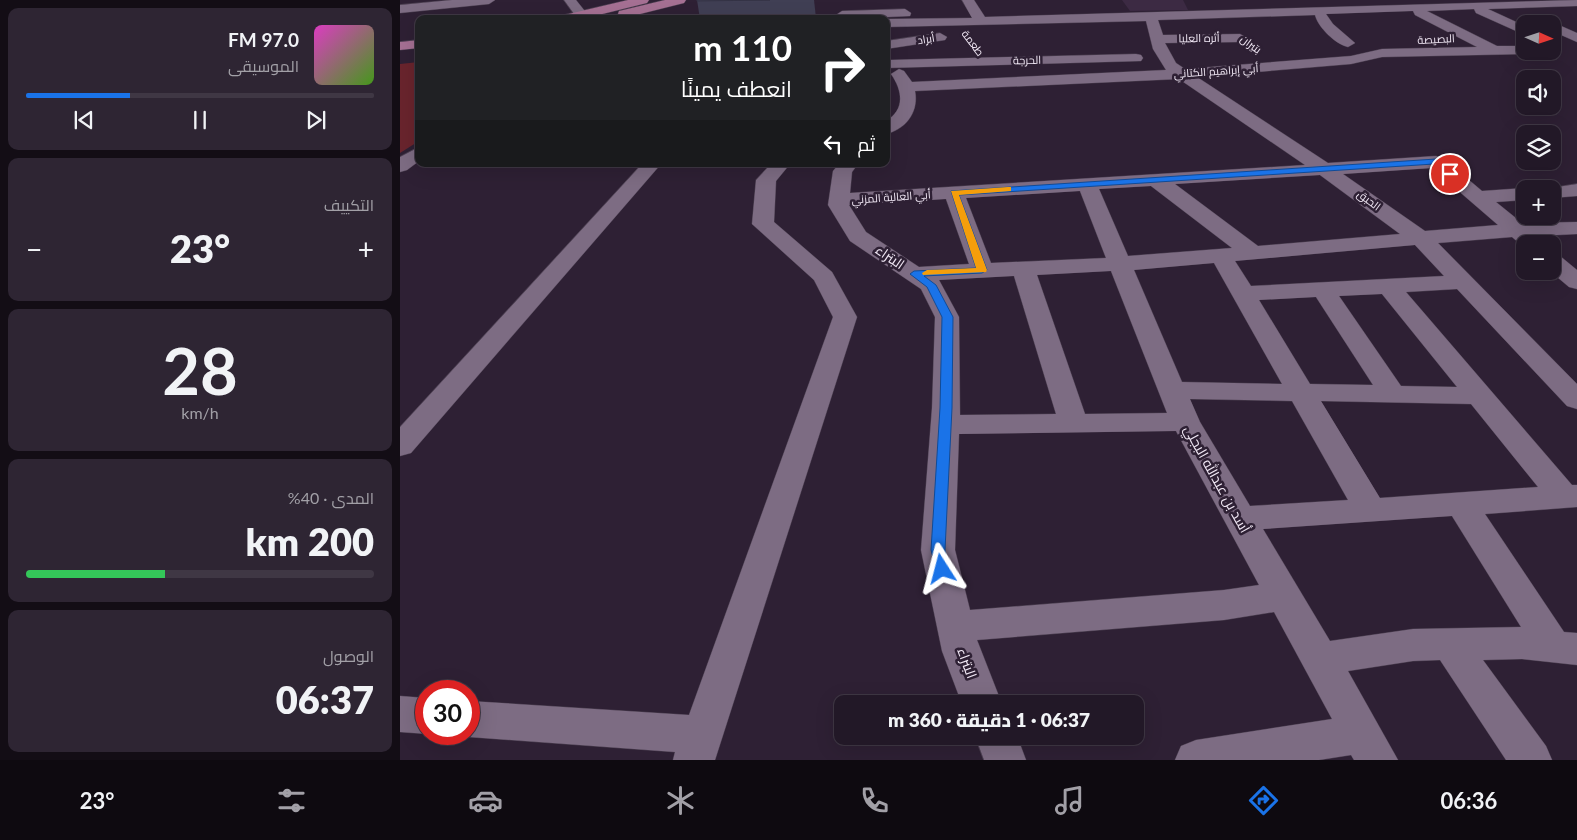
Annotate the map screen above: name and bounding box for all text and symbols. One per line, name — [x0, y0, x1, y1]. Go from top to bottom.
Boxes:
north arrow — [1516, 15, 1561, 60]
map controls — [1516, 15, 1561, 280]
text: 110 m — [693, 26, 792, 68]
street label: طعمة — [959, 27, 987, 58]
text: 97.0 FM — [228, 28, 299, 51]
street label: أبراد — [916, 31, 936, 47]
street label: أثره العليا — [1178, 31, 1220, 45]
street label: بتيران — [1238, 31, 1264, 57]
street label: البصيصة — [1417, 31, 1455, 46]
icon: right — [810, 35, 875, 100]
street label: الحرجة — [1013, 53, 1041, 67]
text: الموسيقى — [228, 56, 299, 75]
street label: أبي إبراهيم الكتاني — [1173, 61, 1259, 83]
button: sound — [1516, 70, 1561, 115]
text: انعطف يمينًا — [681, 75, 792, 102]
icon: previous — [70, 106, 98, 134]
icon: pause — [186, 106, 214, 134]
icon: next — [302, 106, 330, 134]
button: layers — [1516, 125, 1561, 170]
icon: left — [819, 130, 847, 158]
text: ثم — [857, 132, 875, 155]
pin — [1429, 153, 1471, 195]
icon: arrive — [1436, 160, 1464, 188]
button: + — [1516, 180, 1561, 225]
street label: أبي العالية المزني — [851, 187, 931, 209]
street label: الحبق — [1355, 187, 1383, 213]
text: التكييف — [324, 195, 374, 214]
text: 23° — [170, 225, 230, 271]
text: − — [26, 232, 42, 266]
text: + — [358, 232, 374, 266]
button: − — [1516, 235, 1561, 280]
street label: البتراء — [872, 241, 908, 272]
text: 28 — [162, 331, 238, 409]
text: km/h — [181, 403, 219, 422]
street label: أسد بن عبدالله البجلي — [1177, 422, 1254, 538]
text: المدى · 40% — [288, 488, 374, 507]
text: 200 km — [246, 518, 374, 564]
position arrow — [915, 542, 967, 594]
street label: البتراء — [954, 645, 981, 681]
text: الوصول — [323, 646, 374, 665]
text: 06:37 — [276, 676, 374, 722]
speed limit sign: 30 — [415, 680, 480, 745]
text: 06:37 · 1 دقيقة · 360 m — [888, 708, 1090, 731]
icon: filters — [274, 783, 309, 818]
icon: car — [468, 783, 503, 818]
icon: climate — [663, 783, 698, 818]
icon: phone — [857, 783, 892, 818]
icon: music — [1052, 783, 1087, 818]
icon: directions — [1246, 783, 1281, 818]
text: 23° — [80, 787, 115, 814]
text: 06:36 — [1441, 787, 1497, 814]

